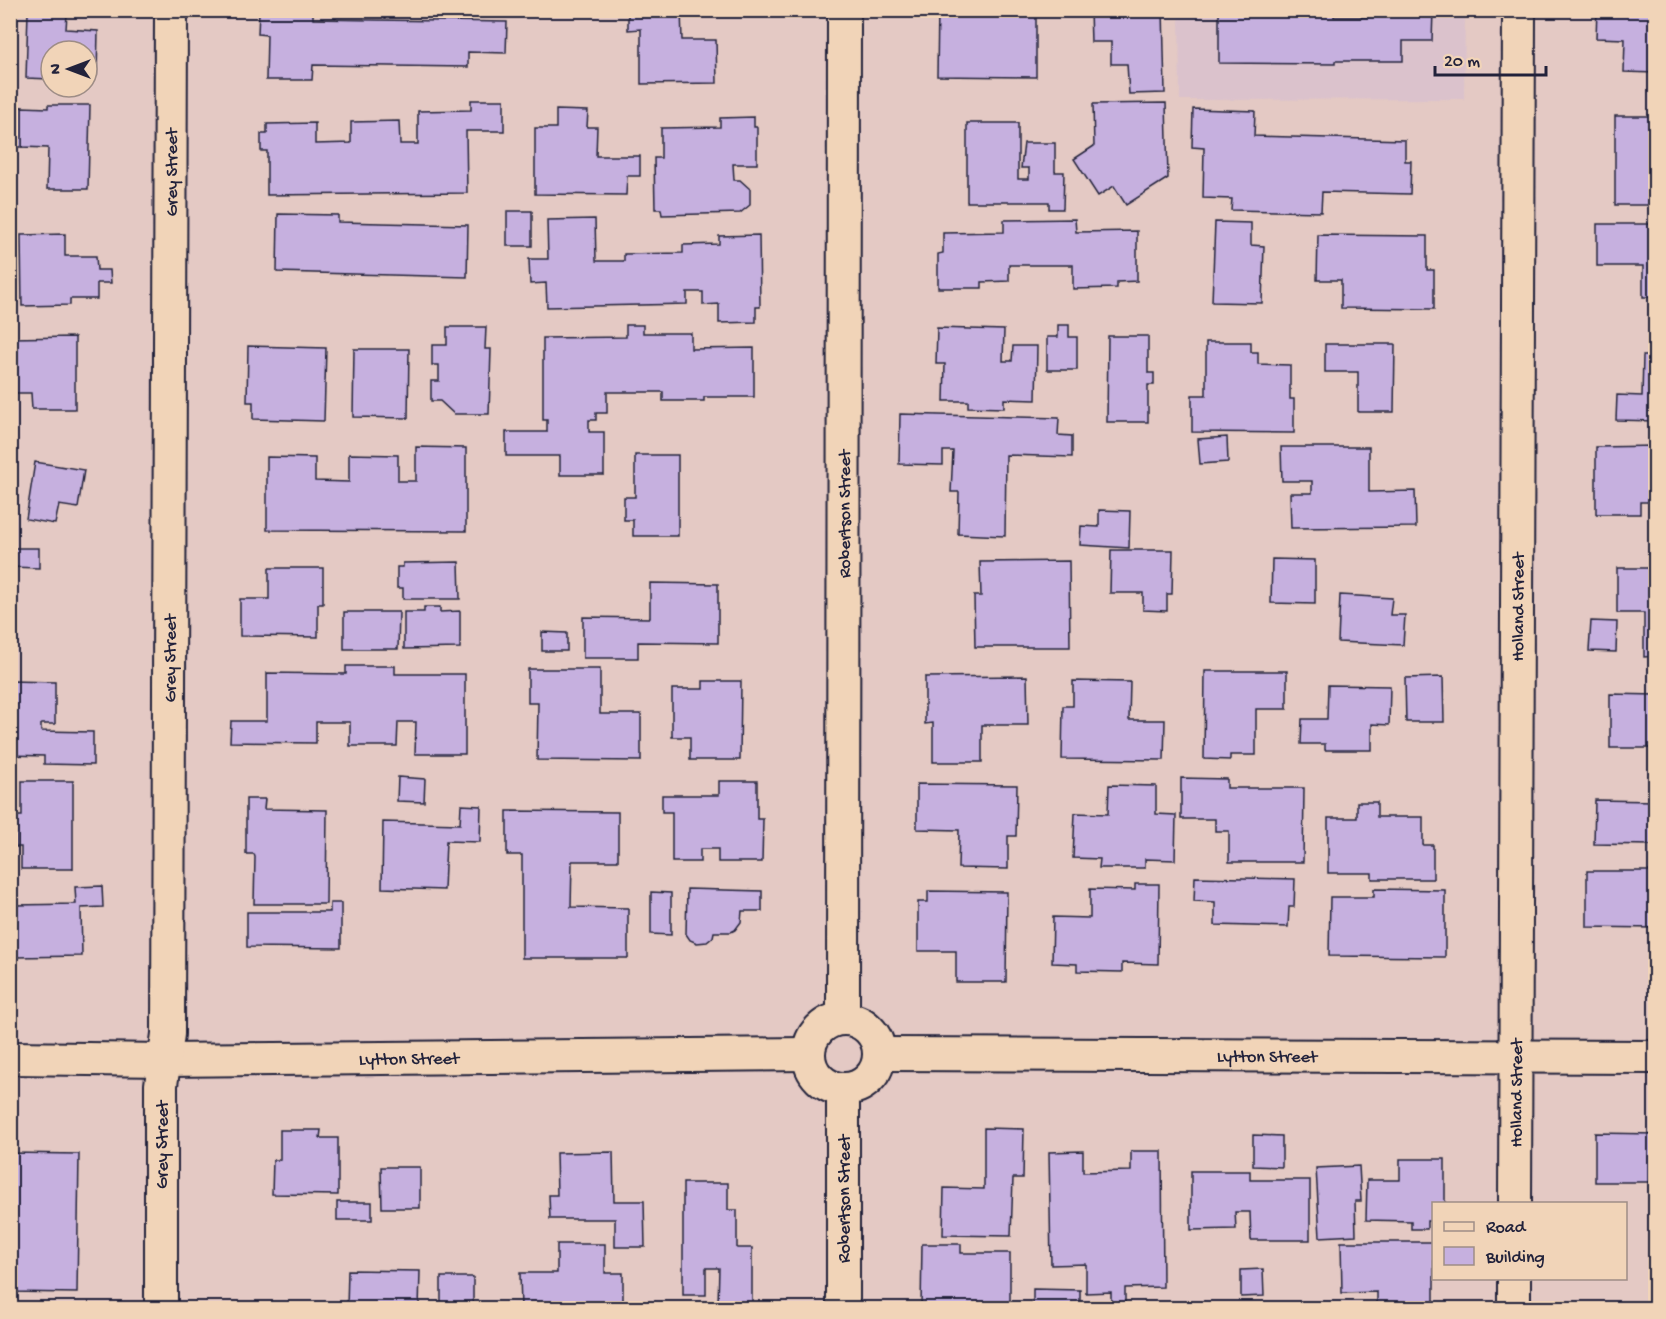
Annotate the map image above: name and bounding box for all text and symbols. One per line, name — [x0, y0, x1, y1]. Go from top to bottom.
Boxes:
north arrow — [39, 39, 99, 99]
scale bar — [1435, 39, 1546, 77]
text: 20 m — [1444, 52, 1480, 73]
text: N — [48, 63, 67, 74]
street label: Grey Street — [162, 127, 184, 217]
street label: Robertson Street — [835, 448, 857, 578]
street label: Holland Street — [1509, 551, 1530, 662]
street label: Grey Street — [161, 613, 182, 703]
street label: Holland Street — [1507, 1037, 1529, 1148]
street label: Lytton Street — [1217, 1047, 1319, 1069]
street label: Lytton Street — [359, 1049, 461, 1071]
street label: Grey Street — [153, 1099, 174, 1189]
street label: Robertson Street — [835, 1133, 856, 1263]
legend — [1432, 1202, 1627, 1280]
text: Road — [1486, 1218, 1527, 1239]
text: Building — [1485, 1248, 1545, 1269]

